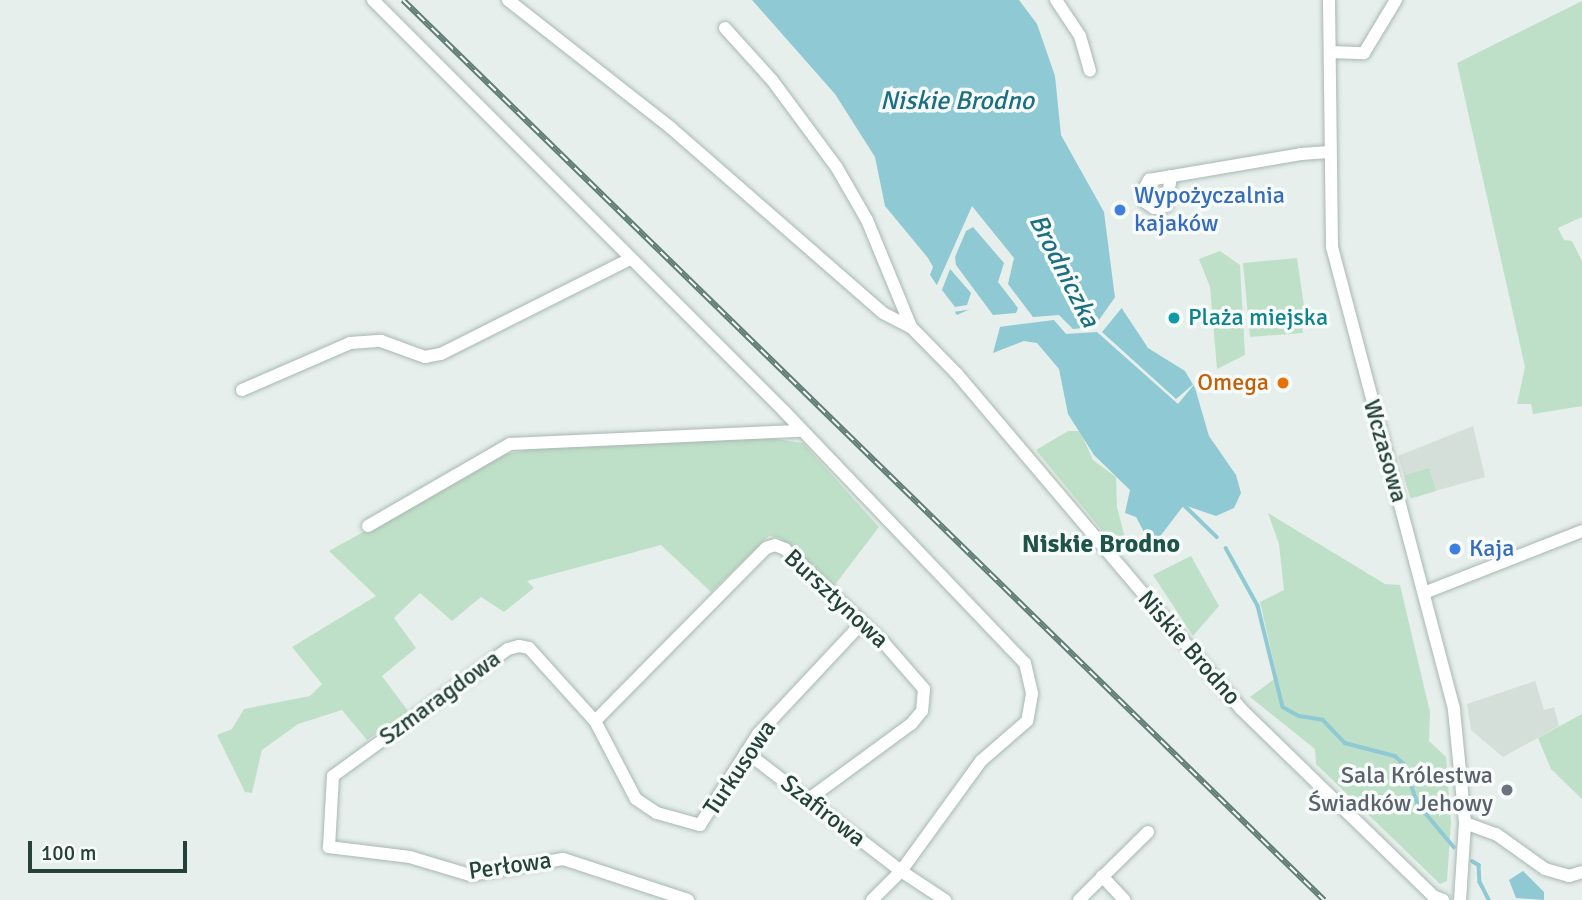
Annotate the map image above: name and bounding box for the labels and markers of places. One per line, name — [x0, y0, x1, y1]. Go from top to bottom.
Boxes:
place label: Wypożyczalnia kajaków — [1134, 182, 1285, 238]
marker: Wypożyczalnia kajaków — [1112, 202, 1128, 218]
place label: Plaża miejska — [1188, 304, 1328, 332]
marker: Plaża miejska — [1166, 310, 1182, 326]
place label: Omega — [1197, 369, 1269, 397]
marker: Omega — [1275, 375, 1291, 391]
place label: Kaja — [1469, 535, 1514, 563]
marker: Kaja — [1447, 541, 1463, 557]
place label: Sala Królestwa Świadków Jehowy — [1308, 762, 1493, 818]
marker: Sala Królestwa Świadków Jehowy — [1499, 782, 1515, 798]

